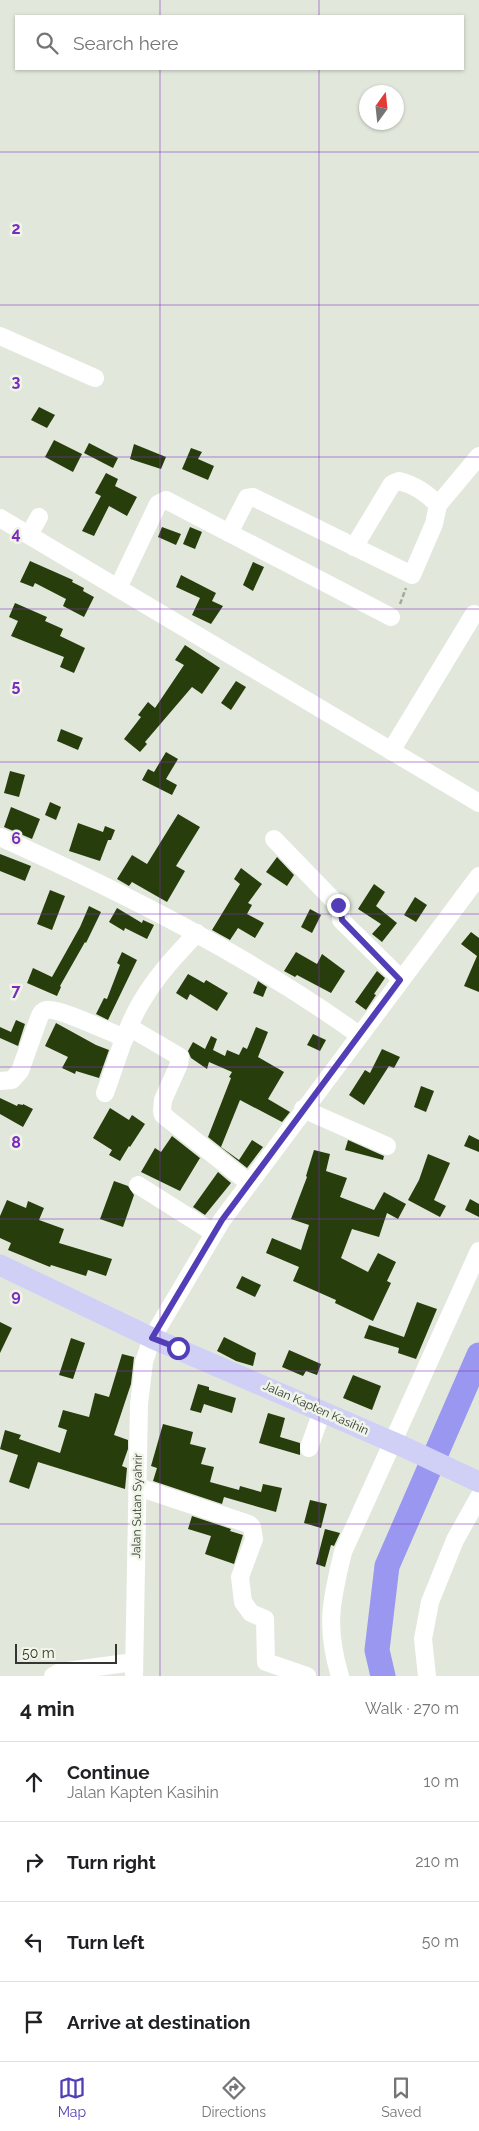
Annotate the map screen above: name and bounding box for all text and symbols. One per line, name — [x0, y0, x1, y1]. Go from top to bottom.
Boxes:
search box — [15, 15, 464, 70]
icon: search — [33, 29, 61, 57]
text: Search here — [73, 32, 179, 54]
north arrow — [359, 85, 404, 130]
text: 2 — [11, 219, 21, 238]
text: 3 — [12, 372, 21, 391]
text: 4 — [11, 524, 21, 543]
text: 5 — [12, 676, 21, 695]
text: 6 — [11, 829, 21, 848]
route end — [327, 894, 350, 917]
text: 7 — [12, 981, 21, 1000]
text: 8 — [11, 1133, 21, 1152]
text: 9 — [11, 1286, 21, 1305]
route start — [167, 1337, 190, 1360]
street label: Jalan Kapten Kasihin — [261, 1378, 371, 1438]
street label: Jalan Sutan Syahrir — [129, 1453, 145, 1559]
scale bar — [15, 1641, 118, 1664]
text: 50 m — [22, 1645, 55, 1661]
text: 4 min — [20, 1696, 75, 1721]
text: Walk · 270 m — [365, 1699, 459, 1718]
text: Continue — [67, 1761, 150, 1783]
icon: ahead — [20, 1768, 48, 1796]
text: 10 m — [424, 1772, 459, 1791]
text: Jalan Kapten Kasihin — [67, 1783, 219, 1802]
icon: right — [20, 1848, 48, 1876]
text: Turn right — [67, 1851, 156, 1873]
text: 210 m — [415, 1852, 459, 1871]
icon: left — [20, 1928, 48, 1956]
text: Turn left — [67, 1931, 144, 1953]
text: 50 m — [422, 1932, 459, 1951]
icon: arrive — [20, 2008, 48, 2036]
text: Arrive at destination — [67, 2011, 251, 2033]
tab: Map — [58, 2074, 86, 2120]
tab: Directions — [201, 2074, 266, 2120]
tab: Saved — [381, 2074, 421, 2120]

